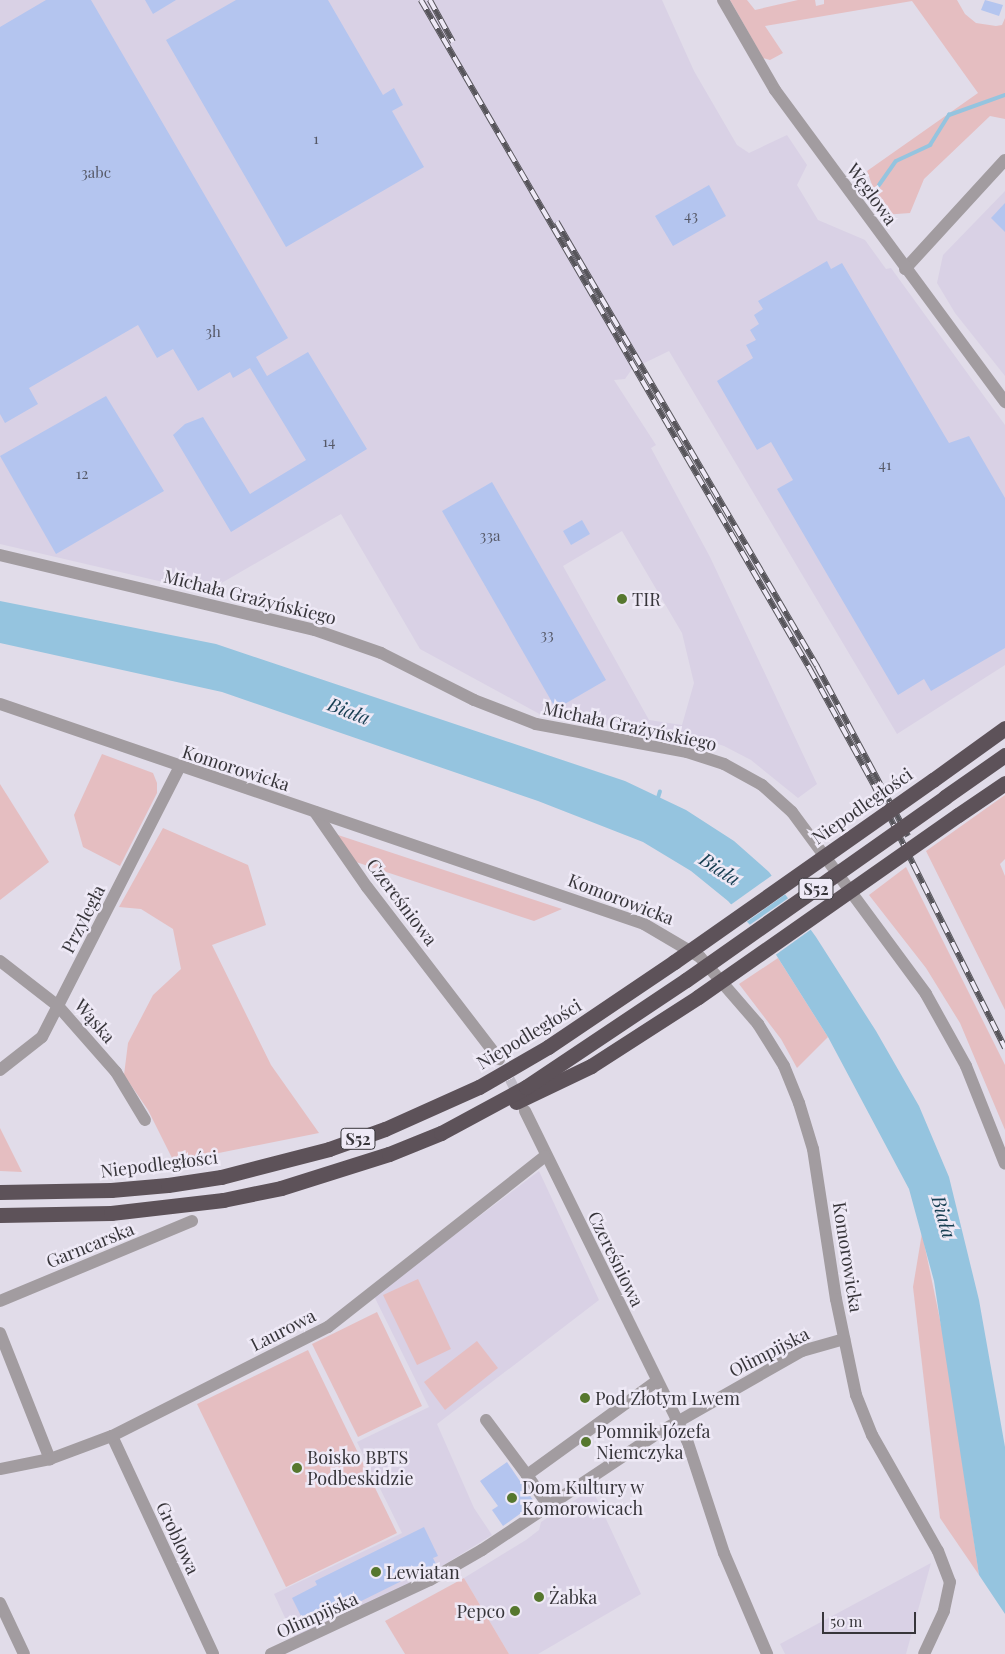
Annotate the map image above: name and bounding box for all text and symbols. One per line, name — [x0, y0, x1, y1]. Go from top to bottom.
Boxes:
house number: 1 — [313, 130, 319, 148]
street label: Węglowa — [842, 159, 902, 229]
house number: 3abc — [81, 164, 111, 182]
house number: 43 — [684, 207, 698, 225]
house number: 3h — [205, 323, 221, 341]
house number: 14 — [323, 433, 335, 451]
house number: 41 — [879, 456, 891, 474]
house number: 12 — [76, 465, 88, 483]
house number: 33a — [480, 527, 500, 545]
street label: Michała Grażyńskiego — [161, 565, 339, 629]
place label: TIR — [632, 588, 661, 610]
marker: TIR — [616, 593, 628, 605]
house number: 33 — [540, 626, 554, 644]
water label: Biała — [325, 693, 373, 729]
street label: Michała Grażyńskiego — [541, 697, 719, 755]
street label: Komorowicka — [180, 741, 292, 795]
street label: Niepodległości — [807, 763, 917, 849]
water label: Biała — [696, 848, 744, 890]
street label: Czereśniowa — [362, 854, 442, 950]
street label: Komorowicka — [565, 869, 677, 929]
road number: S52 — [797, 876, 835, 902]
street label: Przyległa — [57, 881, 109, 957]
street label: Niepodległości — [473, 994, 585, 1074]
street label: Wąska — [70, 995, 120, 1047]
road number: S52 — [339, 1126, 377, 1152]
street label: Niepodległości — [99, 1146, 219, 1182]
water label: Biała — [927, 1193, 961, 1241]
street label: Komorowicka — [829, 1200, 867, 1314]
street label: Czereśniowa — [584, 1208, 648, 1310]
street label: Garncarska — [43, 1218, 137, 1272]
street label: Laurowa — [247, 1304, 319, 1356]
street label: Olimpijska — [725, 1323, 813, 1381]
place label: Pod Złotym Lwem — [595, 1387, 740, 1409]
marker: Pod Złotym Lwem — [579, 1392, 591, 1404]
place label: Pomnik Józefa Niemczyka — [596, 1421, 711, 1464]
marker: Pomnik Józefa Niemczyka — [580, 1436, 592, 1448]
place label: Boisko BBTS Podbeskidzie — [307, 1447, 414, 1490]
marker: Boisko BBTS Podbeskidzie — [291, 1462, 303, 1474]
place label: Dom Kultury w Komorowicach — [522, 1477, 645, 1520]
marker: Dom Kultury w Komorowicach — [506, 1492, 518, 1504]
street label: Groblowa — [152, 1498, 204, 1578]
place label: Lewiatan — [386, 1561, 460, 1583]
marker: Lewiatan — [370, 1566, 382, 1578]
place label: Żabka — [549, 1586, 597, 1608]
street label: Olimpijska — [273, 1587, 361, 1643]
marker: Żabka — [533, 1591, 545, 1603]
place label: Pepco — [456, 1600, 505, 1622]
scale bar — [825, 1602, 919, 1634]
marker: Pepco — [509, 1605, 521, 1617]
text: 50 m — [830, 1611, 862, 1631]

